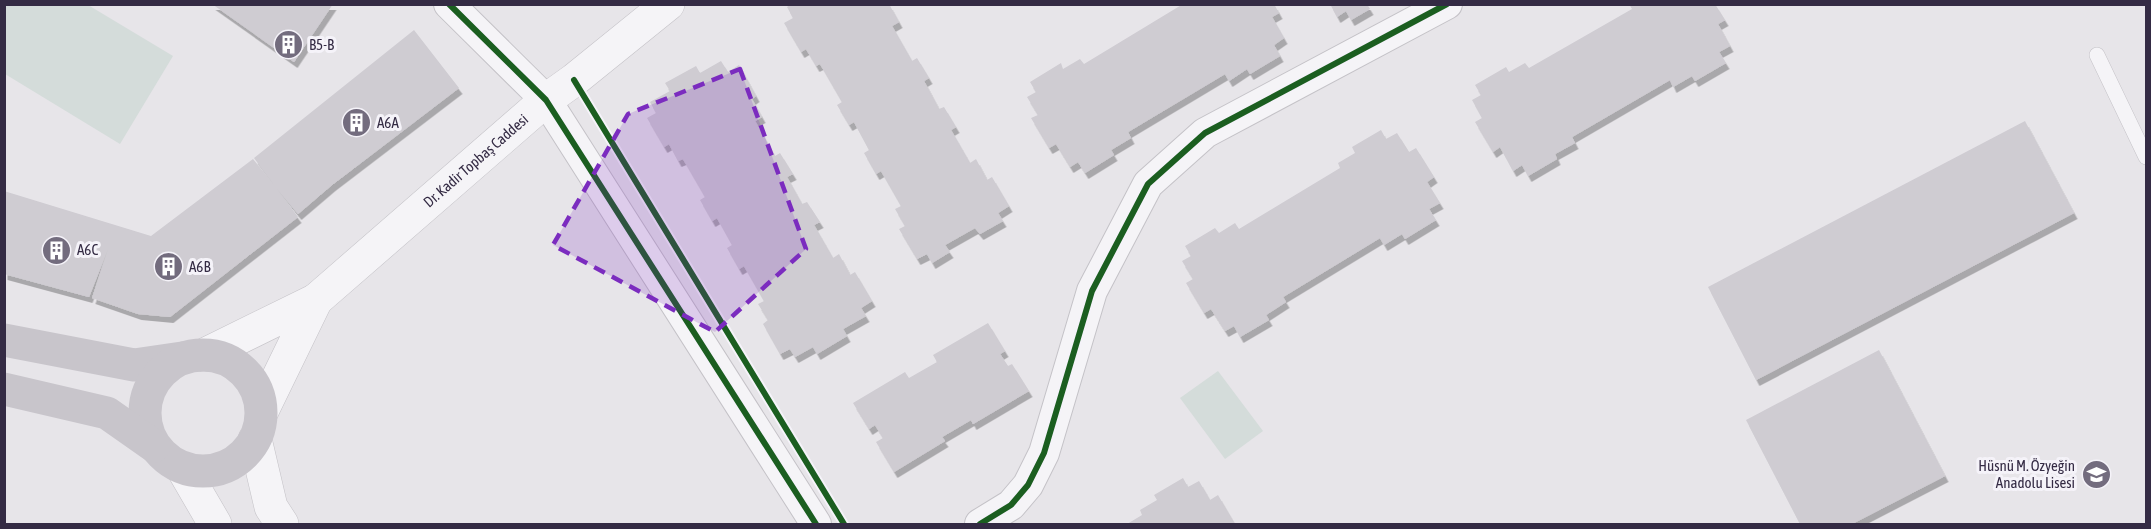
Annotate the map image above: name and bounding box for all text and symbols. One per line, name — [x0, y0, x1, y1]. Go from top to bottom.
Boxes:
building icon: B5-B — [272, 29, 304, 61]
place label: B5-B — [309, 36, 334, 53]
building icon: A6A — [340, 107, 372, 139]
street label: Dr. Kadir Topbaş Caddesi — [420, 110, 531, 211]
place label: A6A — [377, 114, 399, 131]
building icon: A6C — [40, 234, 72, 266]
place label: A6C — [77, 241, 98, 258]
building icon: A6B — [152, 251, 184, 283]
place label: A6B — [189, 258, 211, 275]
place label: Hüsnü M. Özyeğin Anadolu Lisesi — [1978, 457, 2075, 491]
school or university icon: Hüsnü M. Özyeğin Anadolu Lisesi — [2080, 459, 2112, 491]

